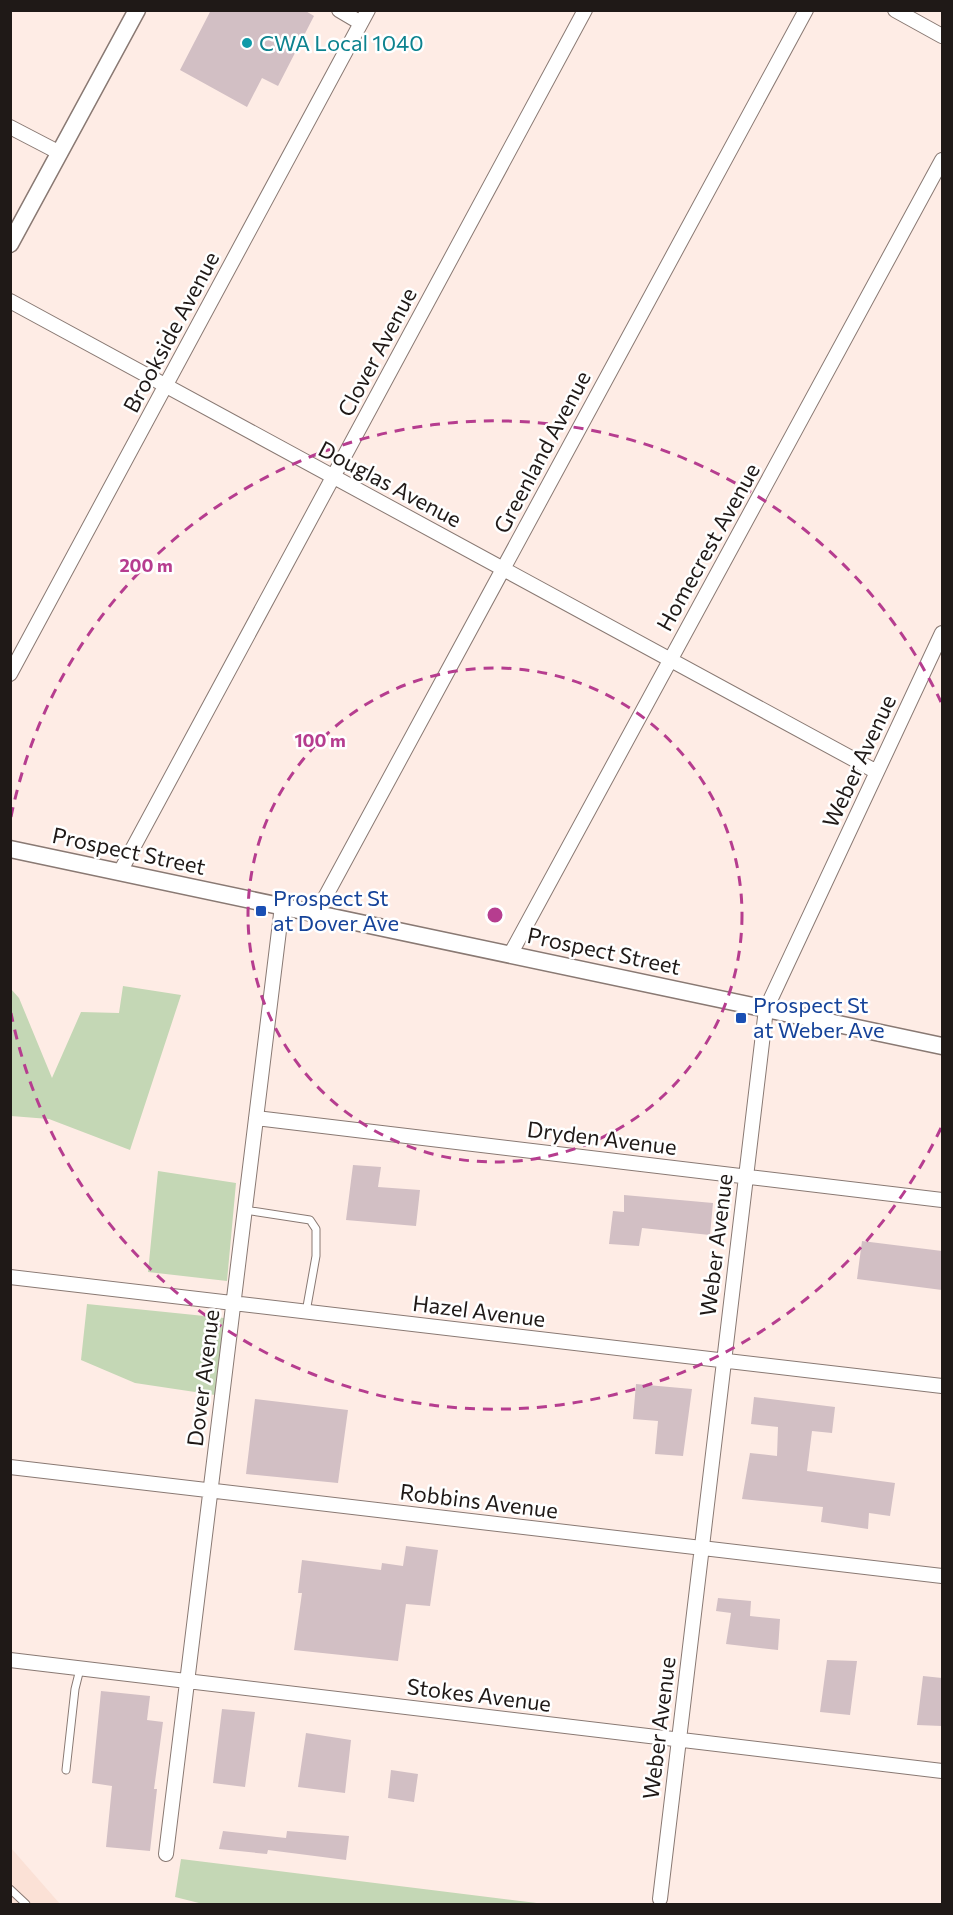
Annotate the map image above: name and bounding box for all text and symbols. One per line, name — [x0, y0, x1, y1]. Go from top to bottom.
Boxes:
place label: CWA Local 1040 — [259, 29, 424, 56]
marker: CWA Local 1040 — [240, 36, 254, 50]
street label: Brookside Avenue — [117, 247, 224, 417]
street label: Clover Avenue — [331, 283, 422, 421]
street label: Greenland Avenue — [487, 366, 596, 538]
street label: Douglas Avenue — [314, 434, 466, 533]
street label: Homecrest Avenue — [650, 458, 765, 635]
text: 200 m — [119, 554, 173, 576]
street label: Weber Avenue — [816, 690, 901, 832]
text: 100 m — [294, 729, 346, 751]
street label: Prospect Street — [50, 821, 208, 880]
place label: Prospect St at Dover Ave — [273, 884, 399, 936]
marker: Prospect St at Dover Ave — [254, 904, 268, 918]
centre of rings — [485, 905, 505, 925]
street label: Prospect Street — [525, 921, 683, 980]
place label: Prospect St at Weber Ave — [753, 991, 885, 1043]
marker: Prospect St at Weber Ave — [734, 1011, 748, 1025]
street label: Dryden Avenue — [526, 1115, 678, 1160]
street label: Weber Avenue — [693, 1172, 738, 1318]
street label: Hazel Avenue — [411, 1289, 547, 1332]
street label: Dover Avenue — [181, 1308, 224, 1448]
street label: Robbins Avenue — [399, 1477, 560, 1524]
street label: Weber Avenue — [636, 1655, 681, 1801]
street label: Stokes Avenue — [405, 1672, 553, 1717]

